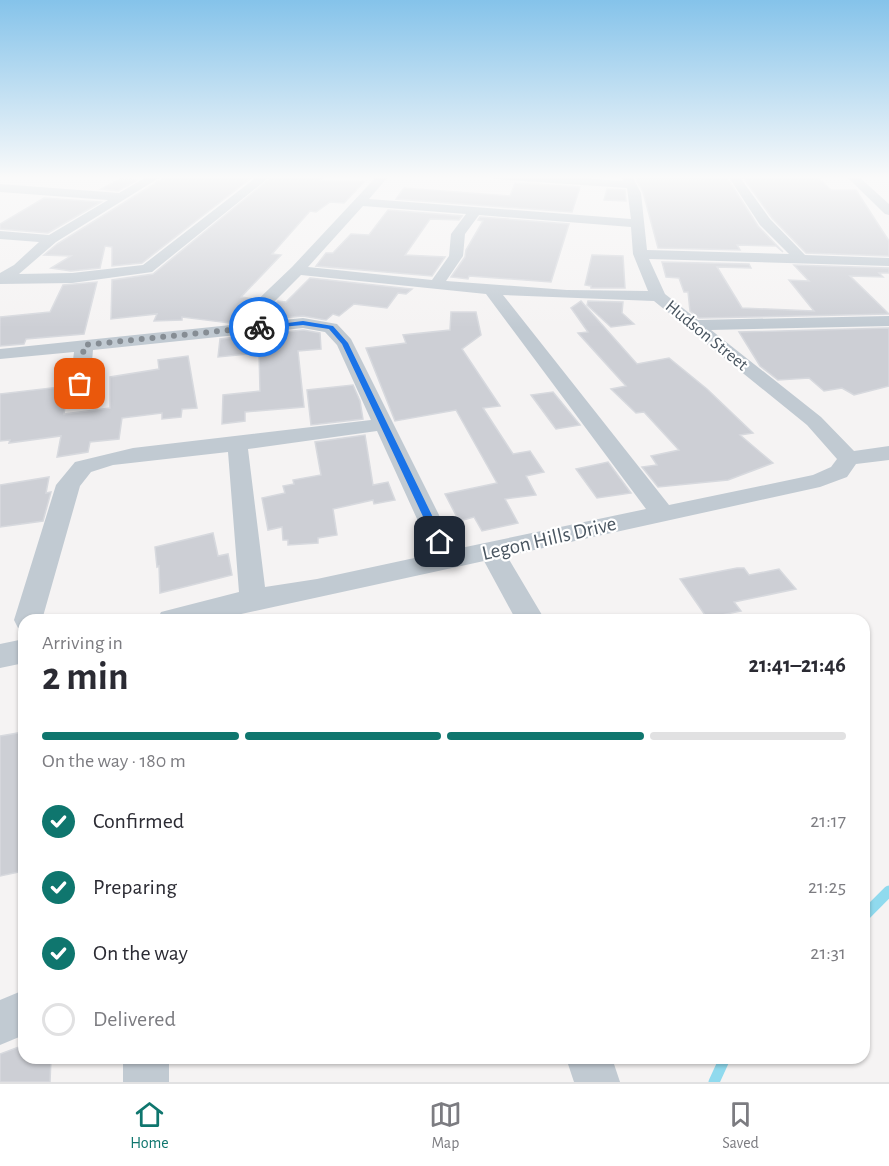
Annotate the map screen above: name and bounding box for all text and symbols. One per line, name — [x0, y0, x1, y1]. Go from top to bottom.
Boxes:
courier — [229, 297, 289, 357]
street label: Hudson Street — [662, 297, 751, 375]
icon: bike — [243, 311, 276, 344]
pin — [54, 358, 105, 409]
icon: bag — [63, 367, 96, 400]
street label: Legon Hills Drive — [480, 513, 618, 564]
pin — [414, 516, 465, 567]
icon: home — [423, 525, 456, 558]
text: Arriving in — [42, 633, 123, 653]
text: 21:41–21:46 — [749, 654, 846, 676]
text: 2 min — [42, 658, 129, 697]
text: On the way · 180 m — [42, 751, 186, 771]
icon: check — [42, 805, 75, 838]
text: Confirmed — [93, 810, 184, 832]
text: 21:17 — [810, 811, 846, 831]
icon: check — [42, 871, 75, 904]
text: Preparing — [93, 876, 177, 898]
text: 21:25 — [808, 877, 846, 897]
icon: check — [42, 937, 75, 970]
text: On the way — [93, 942, 188, 964]
text: 21:31 — [810, 943, 846, 963]
text: Delivered — [93, 1008, 176, 1030]
tab: Home — [130, 1098, 169, 1153]
tab: Map — [429, 1098, 462, 1153]
tab: Saved — [722, 1098, 759, 1153]

